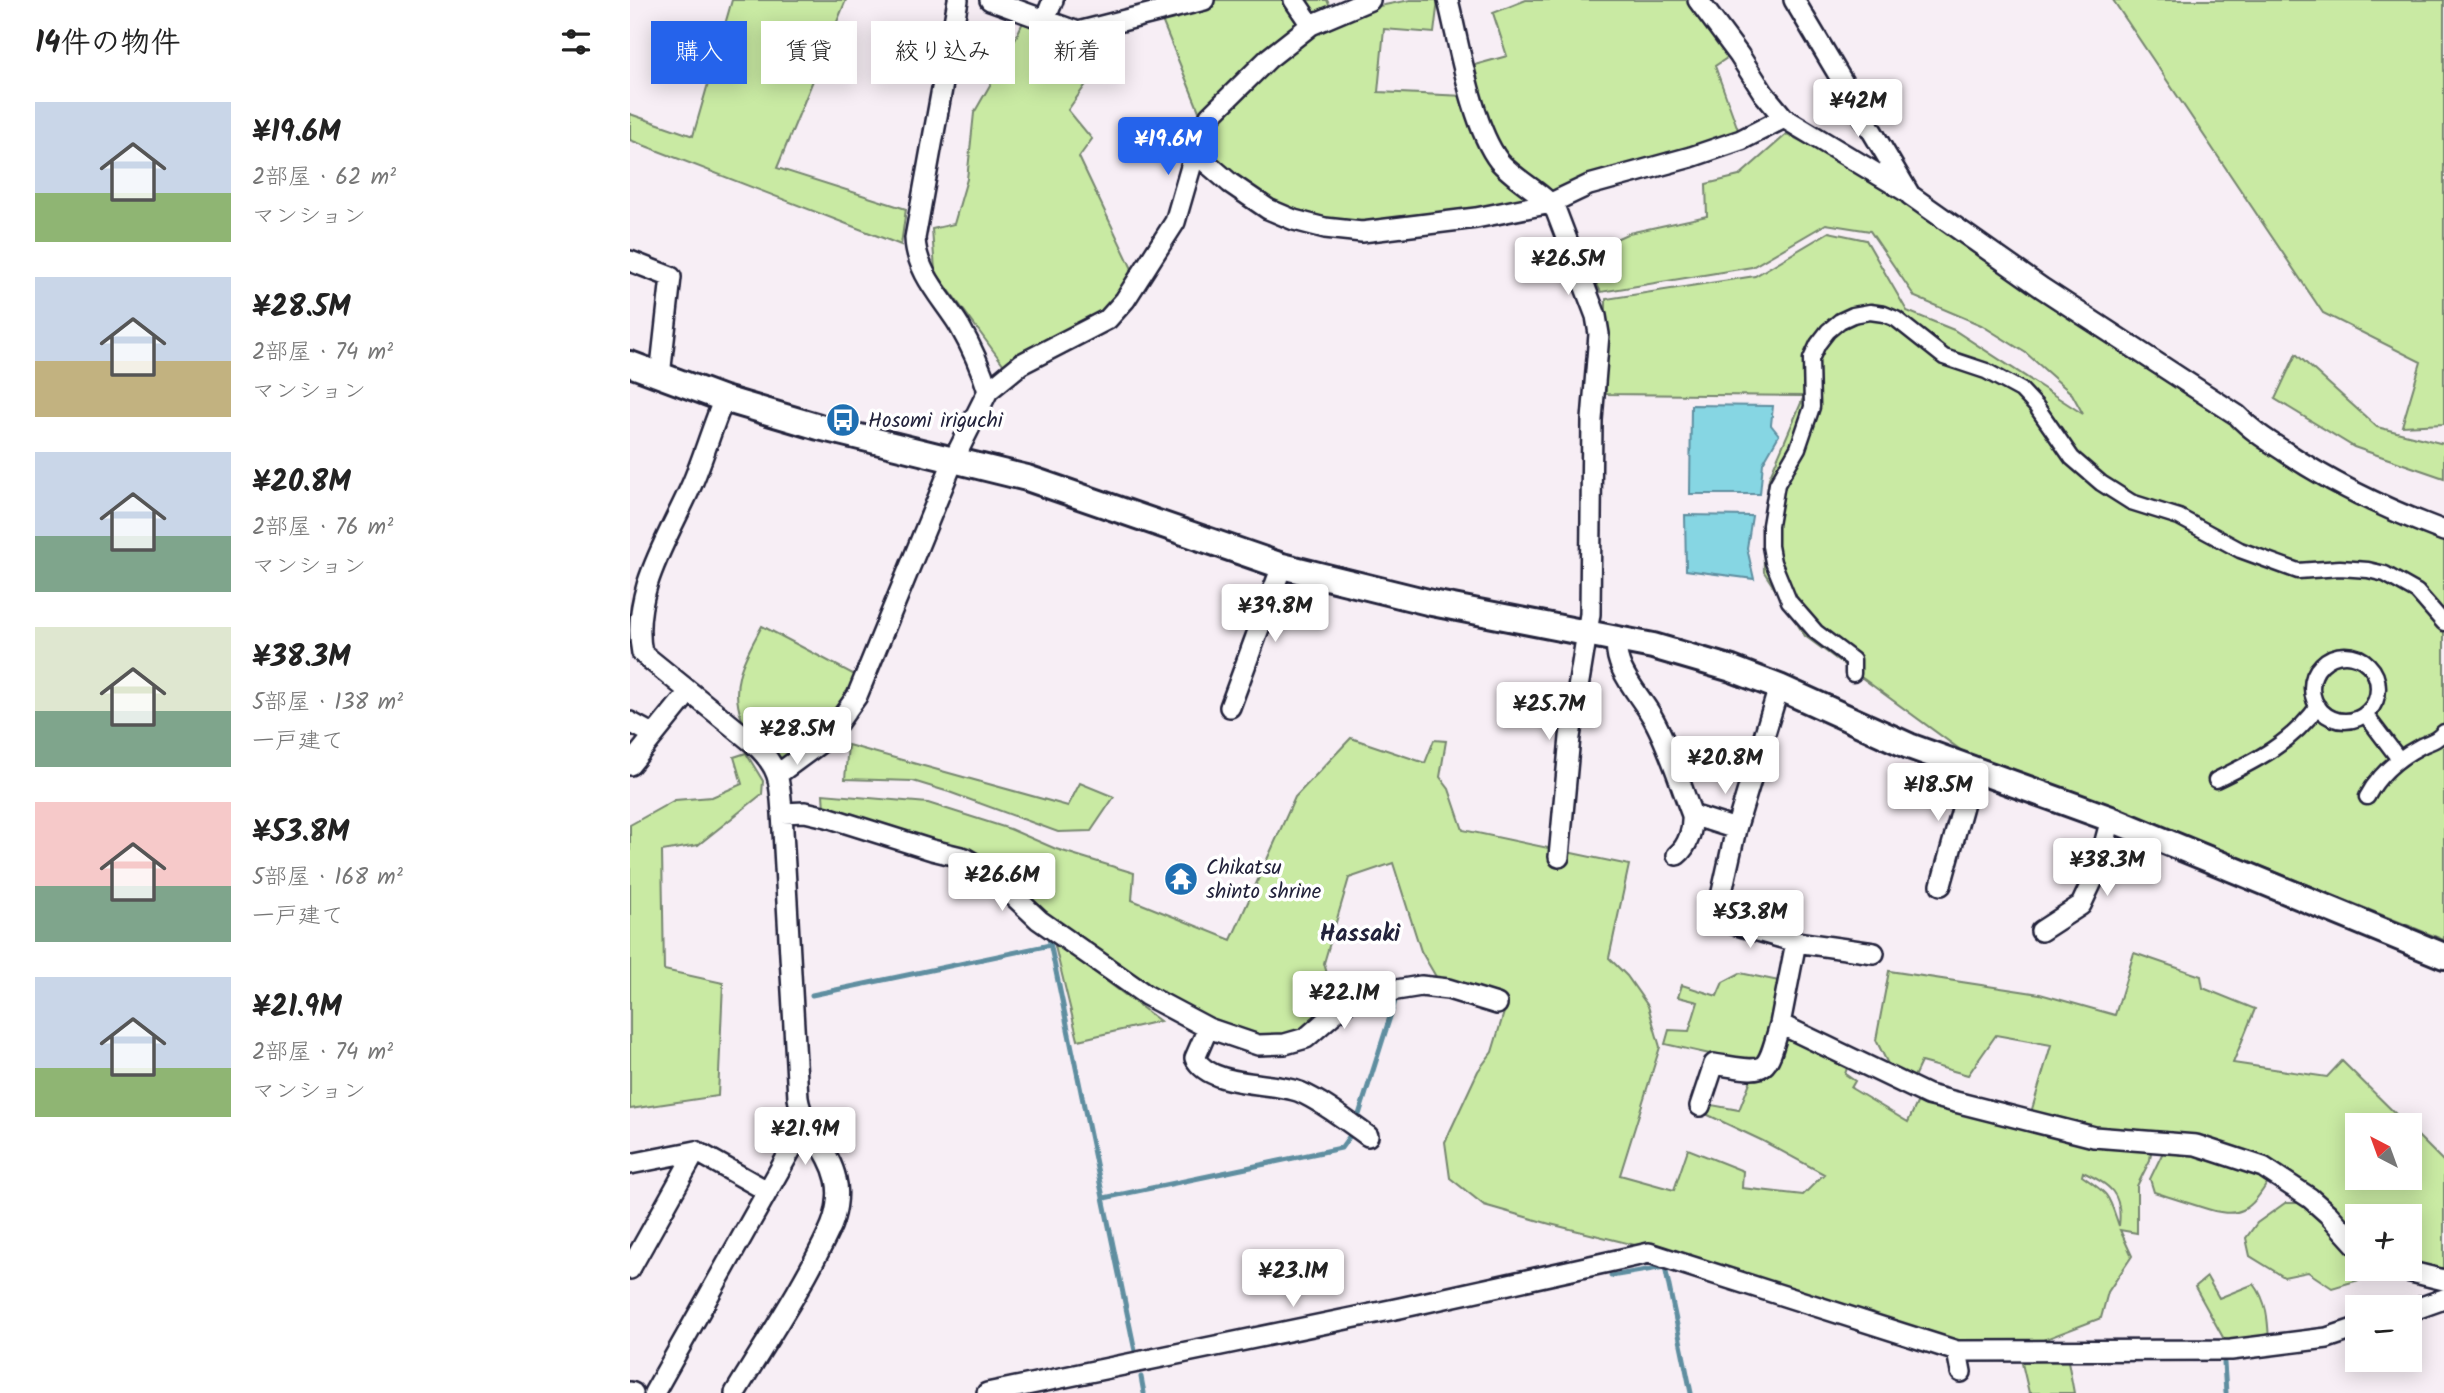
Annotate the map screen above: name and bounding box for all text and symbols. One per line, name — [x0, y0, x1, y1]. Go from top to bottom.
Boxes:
text: 14件の物件 — [35, 20, 180, 68]
chip: 購入 — [651, 21, 747, 84]
chip: 賃貸 — [761, 21, 857, 84]
chip: 絞り込み — [871, 21, 1015, 84]
chip: 新着 — [1029, 21, 1125, 84]
icon: filters — [557, 23, 595, 61]
pin: ¥42M — [1817, 80, 1899, 139]
text: ¥42M — [1829, 84, 1887, 120]
text: ¥19.6M — [252, 109, 341, 157]
pin: ¥19.6M — [1111, 118, 1225, 177]
text: ¥19.6M — [1134, 122, 1202, 158]
icon: home — [91, 130, 175, 214]
text: 2部屋 · 62 m² — [252, 160, 396, 196]
text: マンション — [252, 199, 366, 235]
pin: ¥26.5M — [1511, 238, 1625, 297]
text: ¥26.5M — [1531, 242, 1605, 278]
text: ¥28.5M — [252, 284, 351, 332]
icon: home — [91, 305, 175, 389]
text: 2部屋 · 74 m² — [252, 335, 393, 371]
text: マンション — [252, 374, 366, 410]
bus stop icon: Hosomi iriguchi — [824, 401, 862, 439]
place label: Hosomi iriguchi — [868, 405, 1004, 438]
text: ¥20.8M — [252, 459, 351, 507]
icon: home — [91, 480, 175, 564]
text: 2部屋 · 76 m² — [252, 510, 393, 546]
text: マンション — [252, 549, 366, 585]
pin: ¥39.8M — [1218, 584, 1332, 644]
text: ¥39.8M — [1238, 589, 1312, 625]
text: ¥38.3M — [252, 634, 351, 682]
icon: home — [91, 655, 175, 739]
pin: ¥25.7M — [1492, 682, 1606, 742]
text: 5部屋 · 138 m² — [252, 685, 403, 721]
text: ¥25.7M — [1513, 687, 1585, 723]
pin: ¥28.5M — [740, 708, 854, 767]
text: ¥28.5M — [759, 712, 835, 748]
text: 一戸建て — [252, 724, 344, 760]
pin: ¥20.8M — [1668, 736, 1782, 796]
text: ¥20.8M — [1687, 741, 1763, 777]
pin: ¥18.5M — [1881, 764, 1995, 823]
text: ¥18.5M — [1903, 768, 1973, 804]
text: ¥53.8M — [252, 809, 350, 857]
icon: home — [91, 830, 175, 914]
pin: ¥38.3M — [2050, 838, 2164, 898]
text: ¥38.3M — [2069, 843, 2145, 879]
place label: Chikatsu shinto shrine — [1206, 852, 1322, 909]
pin: ¥26.6M — [945, 853, 1059, 913]
text: ¥26.6M — [964, 858, 1040, 894]
text: 5部屋 · 168 m² — [252, 860, 403, 896]
temple icon: Chikatsu shinto shrine — [1162, 860, 1200, 898]
pin: ¥53.8M — [1693, 890, 1807, 950]
text: ¥53.8M — [1713, 895, 1787, 931]
text: 一戸建て — [252, 899, 344, 935]
district label: Hassaki — [1320, 915, 1401, 954]
pin: ¥22.1M — [1287, 972, 1401, 1031]
text: ¥22.1M — [1309, 976, 1379, 1012]
text: ¥21.9M — [252, 984, 342, 1032]
icon: home — [91, 1005, 175, 1089]
text: 2部屋 · 74 m² — [252, 1035, 393, 1071]
text: マンション — [252, 1074, 366, 1110]
pin: ¥21.9M — [748, 1108, 862, 1167]
text: ¥21.9M — [771, 1112, 839, 1148]
north arrow — [2345, 1113, 2422, 1190]
map controls — [2345, 1113, 2422, 1372]
button: + — [2345, 1204, 2422, 1281]
pin: ¥23.1M — [1236, 1250, 1350, 1309]
text: ¥23.1M — [1258, 1254, 1328, 1290]
button: − — [2345, 1295, 2422, 1372]

